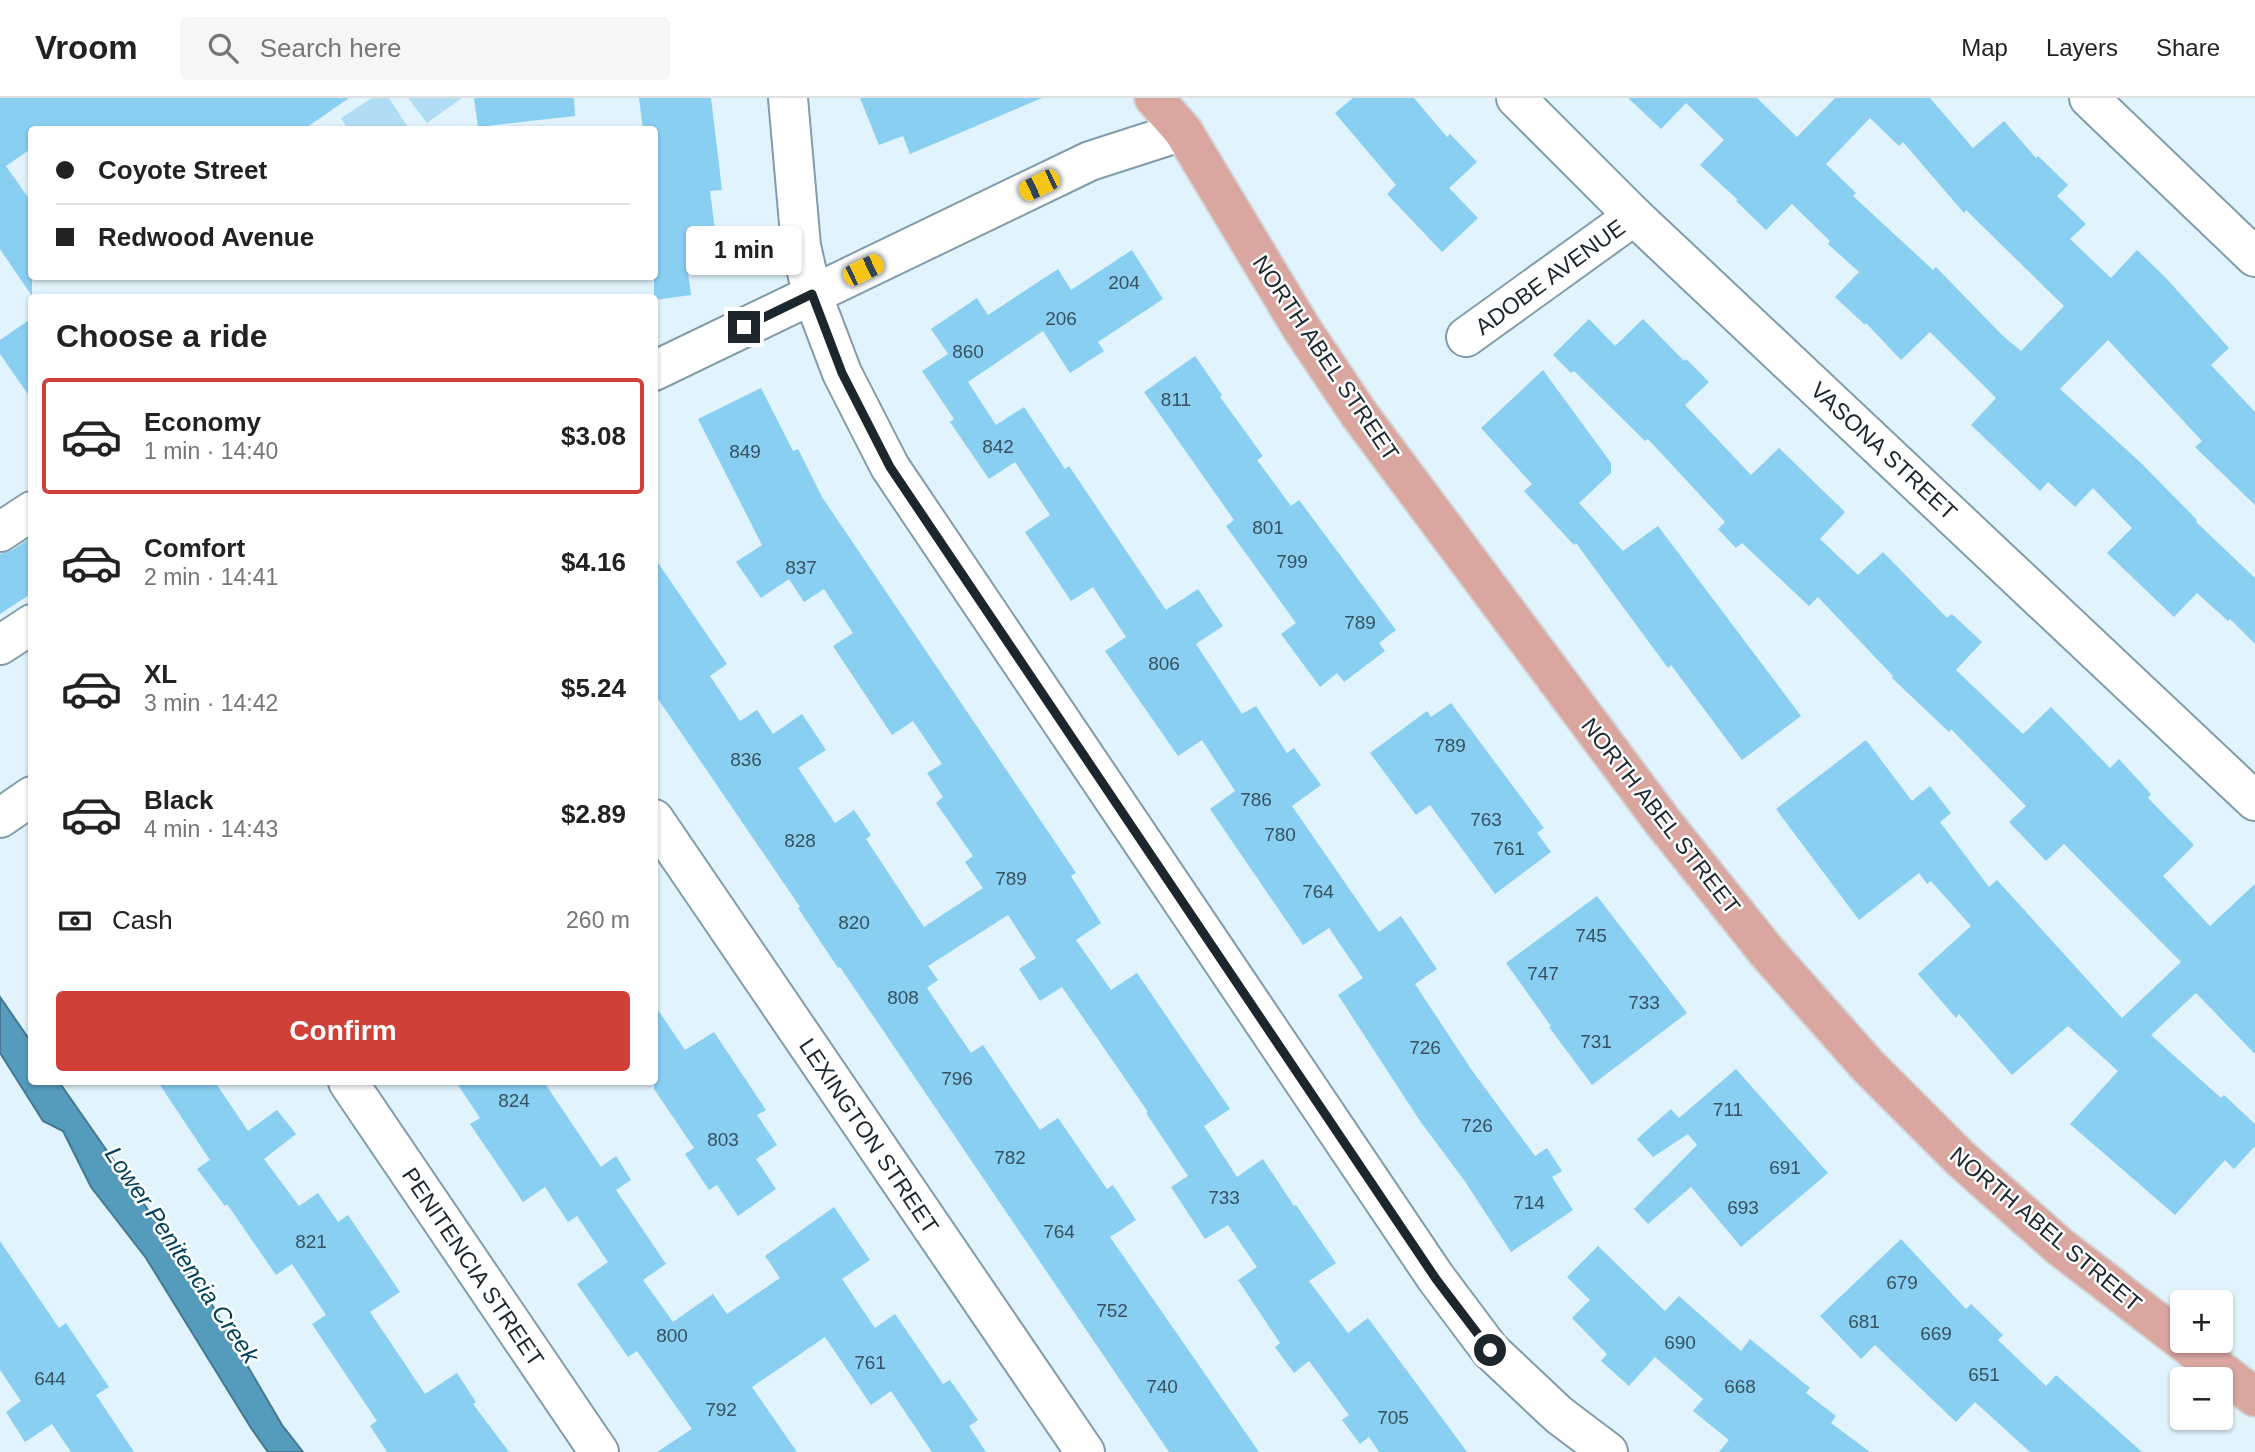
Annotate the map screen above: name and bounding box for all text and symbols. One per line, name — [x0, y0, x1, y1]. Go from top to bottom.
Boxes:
search box — [180, 17, 670, 80]
text: Vroom — [35, 29, 138, 66]
icon: search — [204, 29, 242, 67]
text: Search here — [260, 33, 401, 63]
text: Map — [1961, 34, 2008, 61]
text: Layers — [2046, 34, 2118, 61]
text: Share — [2156, 34, 2220, 61]
text: Coyote Street — [98, 155, 267, 185]
car — [1016, 166, 1063, 204]
street label: ADOBE AVENUE — [1470, 214, 1630, 340]
text: Redwood Avenue — [98, 222, 314, 252]
callout: 1 min — [686, 226, 802, 274]
text: 1 min — [714, 237, 774, 263]
car — [840, 251, 887, 289]
street label: NORTH ABEL STREET — [1248, 251, 1404, 465]
house number: 204 — [1108, 272, 1140, 293]
house number: 206 — [1045, 308, 1077, 329]
route end — [728, 311, 760, 343]
text: Choose a ride — [56, 318, 268, 354]
house number: 860 — [952, 341, 984, 362]
street label: VASONA STREET — [1806, 377, 1962, 525]
house number: 811 — [1161, 389, 1191, 410]
icon: car — [60, 405, 123, 468]
text: Economy — [144, 407, 261, 437]
text: $3.08 — [561, 421, 626, 451]
house number: 842 — [982, 436, 1014, 457]
text: 1 min · 14:40 — [144, 438, 278, 464]
house number: 849 — [729, 441, 761, 462]
house number: 801 — [1252, 517, 1284, 538]
icon: car — [60, 531, 123, 594]
text: Comfort — [144, 533, 245, 563]
text: $4.16 — [561, 547, 626, 577]
house number: 799 — [1276, 551, 1308, 572]
house number: 837 — [785, 557, 817, 578]
text: 2 min · 14:41 — [144, 564, 278, 590]
house number: 789 — [1344, 612, 1376, 633]
house number: 806 — [1148, 653, 1180, 674]
icon: car — [60, 657, 123, 720]
text: XL — [144, 659, 177, 689]
text: $5.24 — [561, 673, 626, 703]
text: 3 min · 14:42 — [144, 690, 278, 716]
street label: NORTH ABEL STREET — [1576, 713, 1746, 919]
house number: 789 — [1434, 735, 1466, 756]
house number: 836 — [730, 749, 762, 770]
icon: car — [60, 783, 123, 846]
text: Black — [144, 785, 213, 815]
house number: 786 — [1240, 789, 1272, 810]
text: $2.89 — [561, 799, 626, 829]
house number: 763 — [1470, 809, 1502, 830]
text: 4 min · 14:43 — [144, 816, 278, 842]
house number: 780 — [1264, 824, 1296, 845]
house number: 828 — [784, 830, 816, 851]
house number: 761 — [1493, 838, 1525, 859]
house number: 789 — [995, 868, 1027, 889]
house number: 764 — [1302, 881, 1334, 902]
icon: cash — [56, 902, 94, 940]
text: Cash — [112, 905, 173, 935]
text: 260 m — [566, 907, 630, 933]
house number: 820 — [838, 912, 870, 933]
house number: 745 — [1575, 925, 1607, 946]
house number: 747 — [1527, 963, 1559, 984]
house number: 808 — [887, 987, 919, 1008]
button: Confirm — [56, 991, 630, 1071]
house number: 733 — [1628, 992, 1660, 1013]
house number: 731 — [1580, 1031, 1612, 1052]
street label: LEXINGTON STREET — [794, 1034, 944, 1238]
house number: 726 — [1409, 1037, 1441, 1058]
house number: 796 — [941, 1068, 973, 1089]
house number: 824 — [498, 1090, 530, 1111]
house number: 711 — [1713, 1099, 1743, 1120]
house number: 726 — [1461, 1115, 1493, 1136]
house number: 803 — [707, 1129, 739, 1150]
street label: NORTH ABEL STREET — [1945, 1141, 2147, 1317]
water label: Lower Penitencia Creek — [100, 1142, 266, 1370]
house number: 782 — [994, 1147, 1026, 1168]
house number: 691 — [1769, 1157, 1801, 1178]
street label: PENITENCIA STREET — [397, 1163, 549, 1371]
house number: 733 — [1208, 1187, 1240, 1208]
house number: 714 — [1513, 1192, 1545, 1213]
house number: 693 — [1727, 1197, 1759, 1218]
house number: 764 — [1043, 1221, 1075, 1242]
house number: 821 — [295, 1231, 327, 1252]
house number: 679 — [1886, 1272, 1918, 1293]
map controls — [2170, 1290, 2233, 1430]
button: + — [2170, 1290, 2233, 1353]
house number: 752 — [1096, 1300, 1128, 1321]
house number: 681 — [1848, 1311, 1880, 1332]
house number: 669 — [1920, 1323, 1952, 1344]
house number: 800 — [656, 1325, 688, 1346]
house number: 690 — [1664, 1332, 1696, 1353]
route start — [1474, 1334, 1506, 1366]
house number: 761 — [854, 1352, 886, 1373]
house number: 651 — [1968, 1364, 2000, 1385]
button: − — [2170, 1367, 2233, 1430]
house number: 644 — [34, 1368, 66, 1389]
house number: 740 — [1146, 1376, 1178, 1397]
house number: 668 — [1724, 1376, 1756, 1397]
house number: 792 — [705, 1399, 737, 1420]
house number: 705 — [1377, 1407, 1409, 1428]

